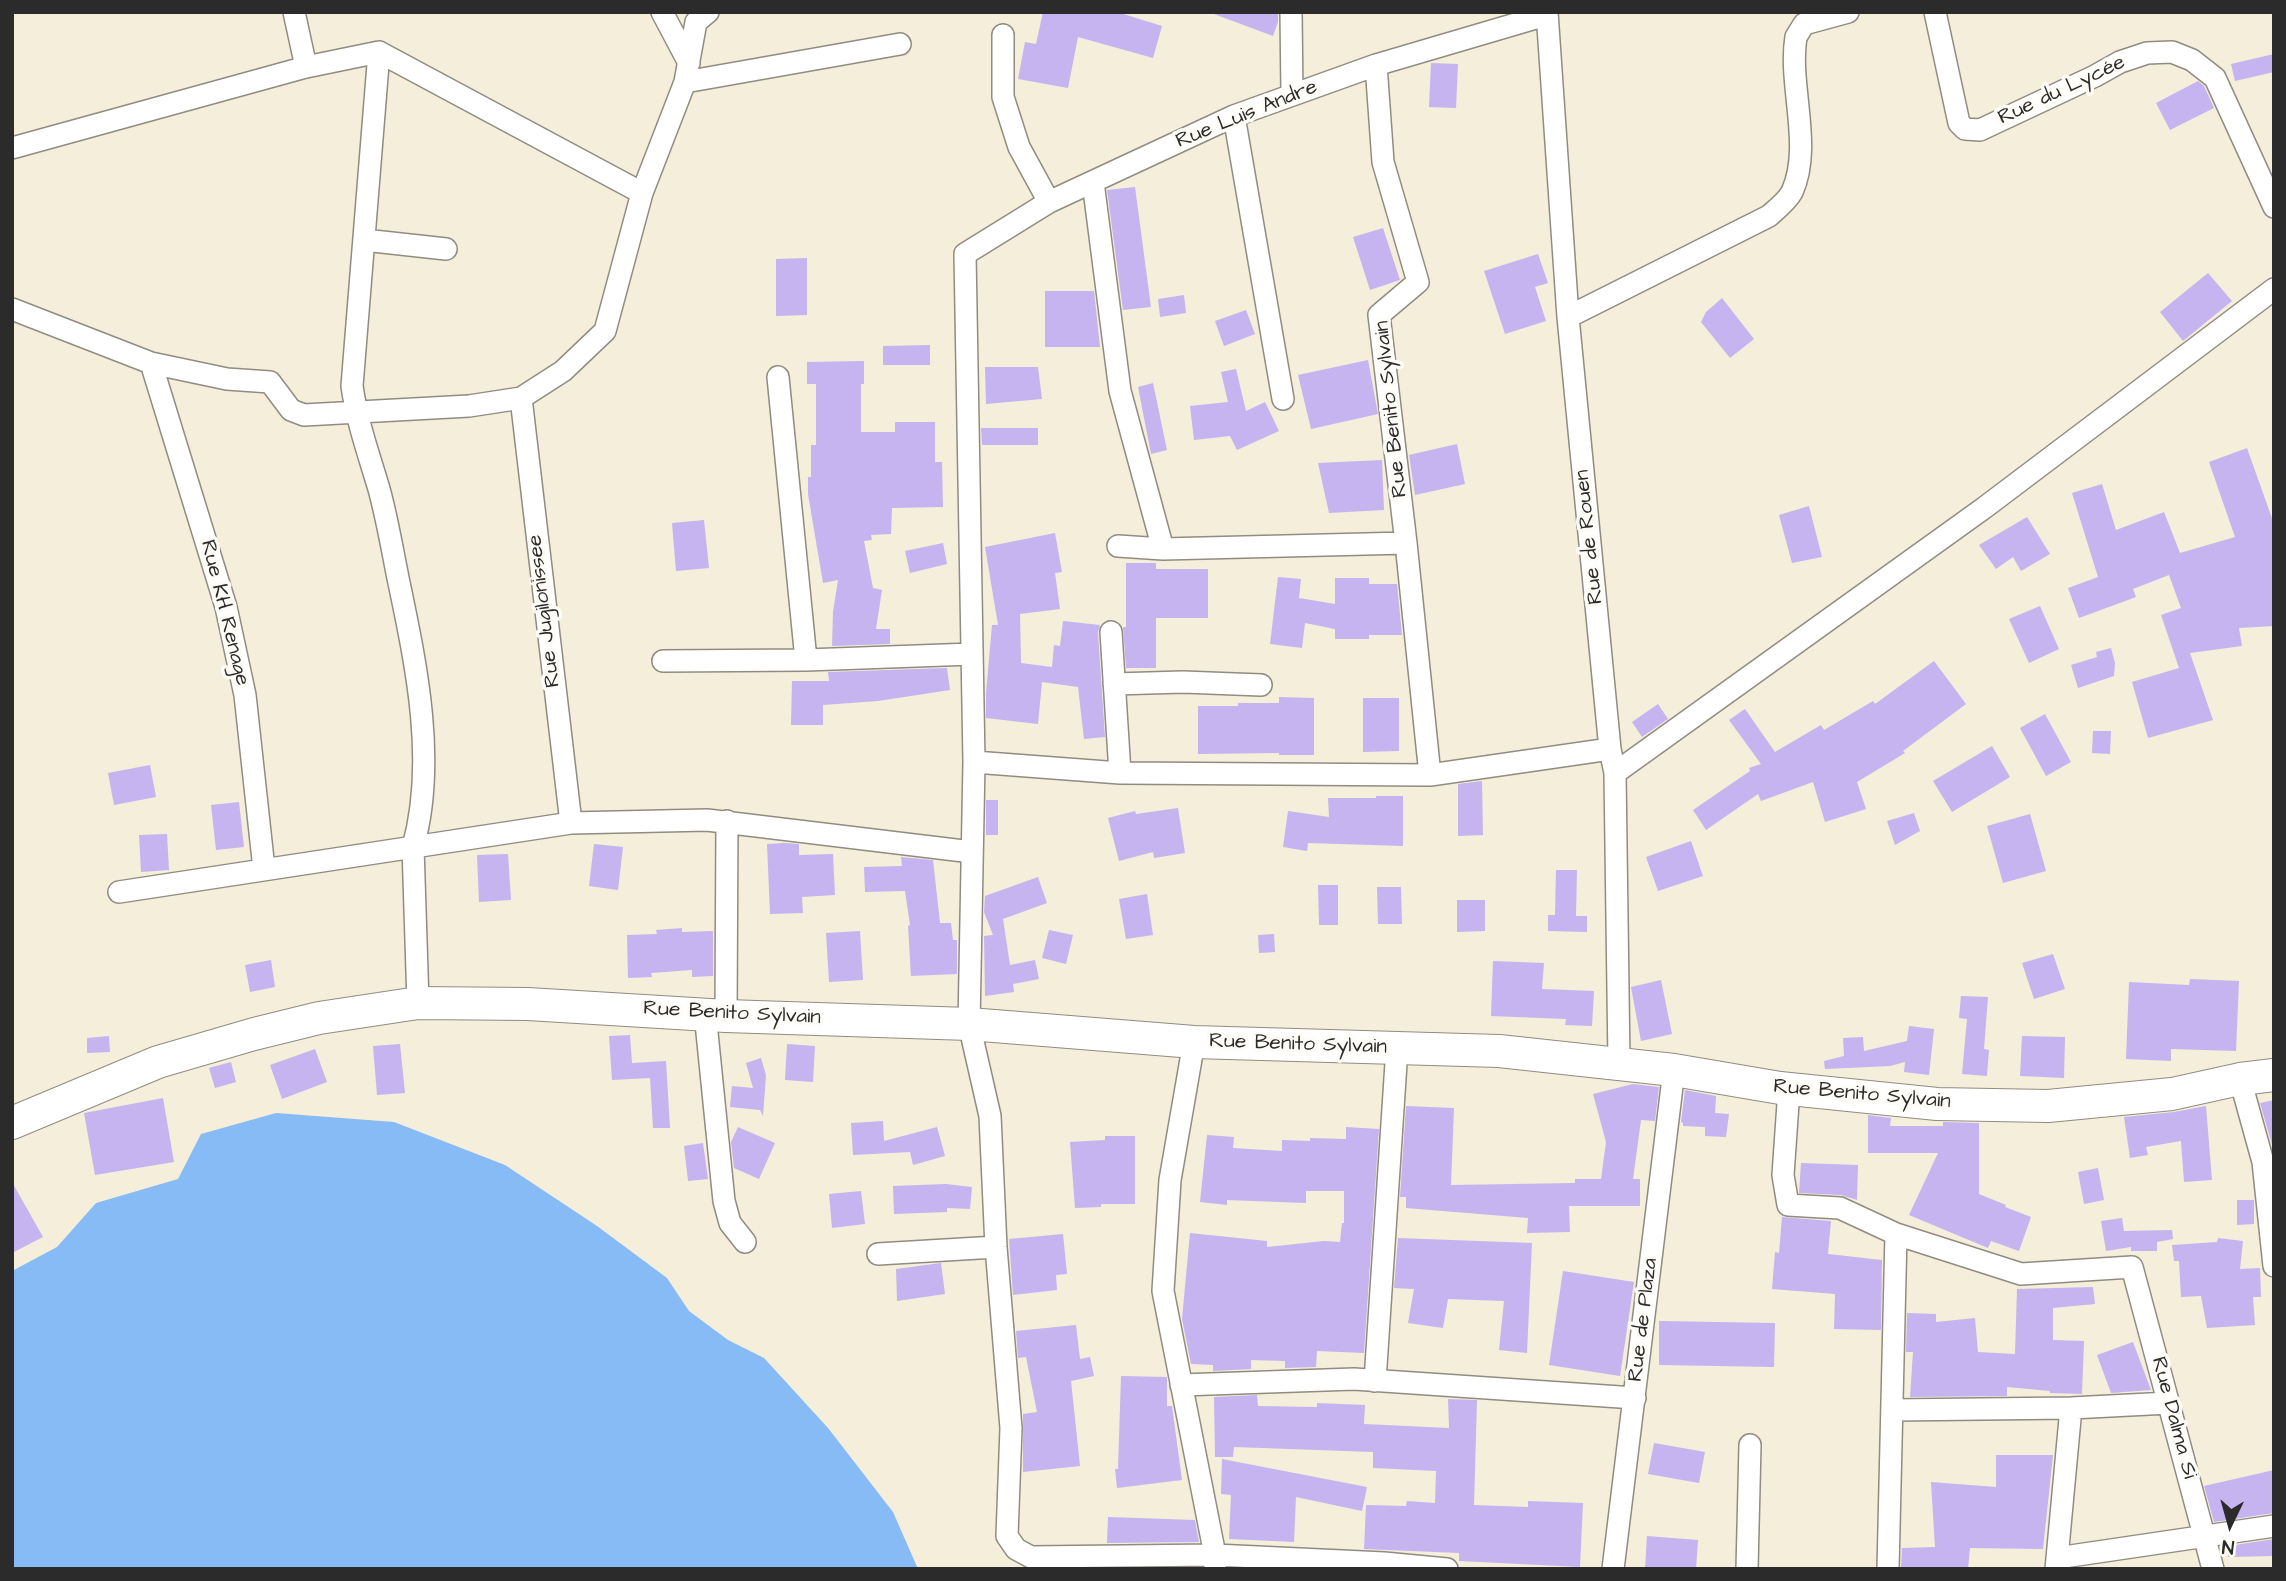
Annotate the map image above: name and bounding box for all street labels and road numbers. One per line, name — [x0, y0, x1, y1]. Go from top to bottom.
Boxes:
street label: Rue du Lycée — [1994, 51, 2130, 131]
street label: Rue Luis Andre — [1173, 75, 1321, 155]
street label: Rue Benito Sylvain — [1370, 319, 1414, 499]
street label: Rue de Rouen — [1570, 468, 1610, 606]
street label: Rue Jugilonissee — [523, 533, 567, 689]
street label: Rue KH Renage — [194, 538, 254, 688]
street label: Rue Benito Sylvain — [643, 997, 821, 1031]
street label: Rue Benito Sylvain — [1209, 1029, 1387, 1061]
street label: Rue Benito Sylvain — [1772, 1075, 1952, 1115]
street label: Rue de Plaza — [1624, 1257, 1664, 1383]
street label: Rue Dalma Si — [2145, 1354, 2201, 1482]

